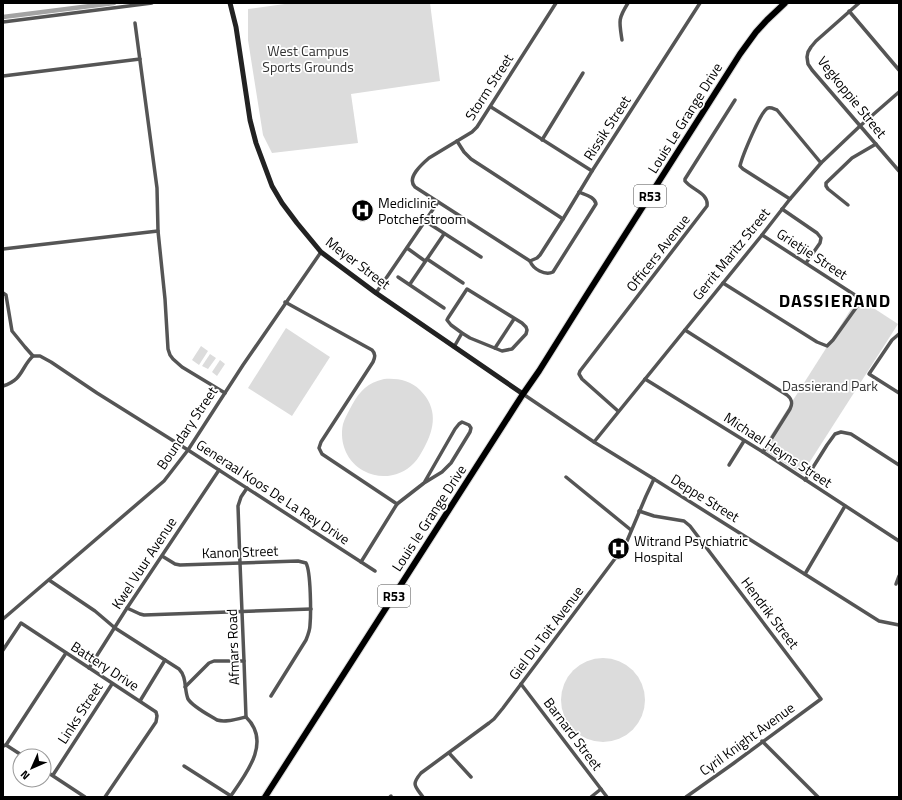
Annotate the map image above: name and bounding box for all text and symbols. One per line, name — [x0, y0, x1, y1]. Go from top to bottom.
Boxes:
park label: West Campus Sports Grounds — [262, 40, 354, 77]
street label: Storm Street — [459, 49, 518, 124]
street label: Vegkoppie Street — [813, 51, 892, 142]
street label: Louis Le Grange Drive — [642, 58, 727, 177]
street label: Rissik Street — [578, 91, 635, 164]
road number: R53 — [634, 185, 666, 207]
place label: Mediclinic Potchefstroom — [378, 192, 466, 229]
hospital icon: Mediclinic Potchefstroom — [350, 198, 376, 224]
street label: Gerrit Maritz Street — [687, 203, 775, 304]
street label: Officers Avenue — [621, 210, 694, 296]
street label: Grietjie Street — [773, 223, 852, 284]
street label: Meyer Street — [321, 231, 395, 294]
district label: DASSIERAND — [779, 287, 891, 314]
park label: Dassierand Park — [782, 375, 878, 396]
street label: Boundary Street — [151, 382, 222, 473]
street label: Michael Heyns Street — [720, 407, 837, 493]
street label: Generaal Koos De La Rey Drive — [192, 434, 354, 549]
street label: Louis le Grange Drive — [386, 460, 471, 575]
street label: Deppe Street — [667, 468, 744, 527]
street label: Kwel Vuur Avenue — [106, 513, 181, 613]
place label: Witrand Psychiatric Hospital — [634, 530, 748, 567]
hospital icon: Witrand Psychiatric Hospital — [605, 536, 631, 562]
street label: Kanon Street — [201, 540, 279, 563]
street label: Hendrik Street — [736, 572, 804, 653]
street label: Giel Du Toit Avenue — [503, 581, 588, 684]
road number: R53 — [378, 585, 410, 607]
street label: Afmars Road — [221, 609, 244, 686]
street label: Battery Drive — [67, 636, 144, 696]
street label: Links Street — [52, 678, 107, 748]
street label: Barnard Street — [539, 693, 608, 775]
street label: Cyril Knight Avenue — [695, 697, 799, 780]
north arrow — [12, 748, 52, 788]
text: N — [17, 767, 33, 783]

